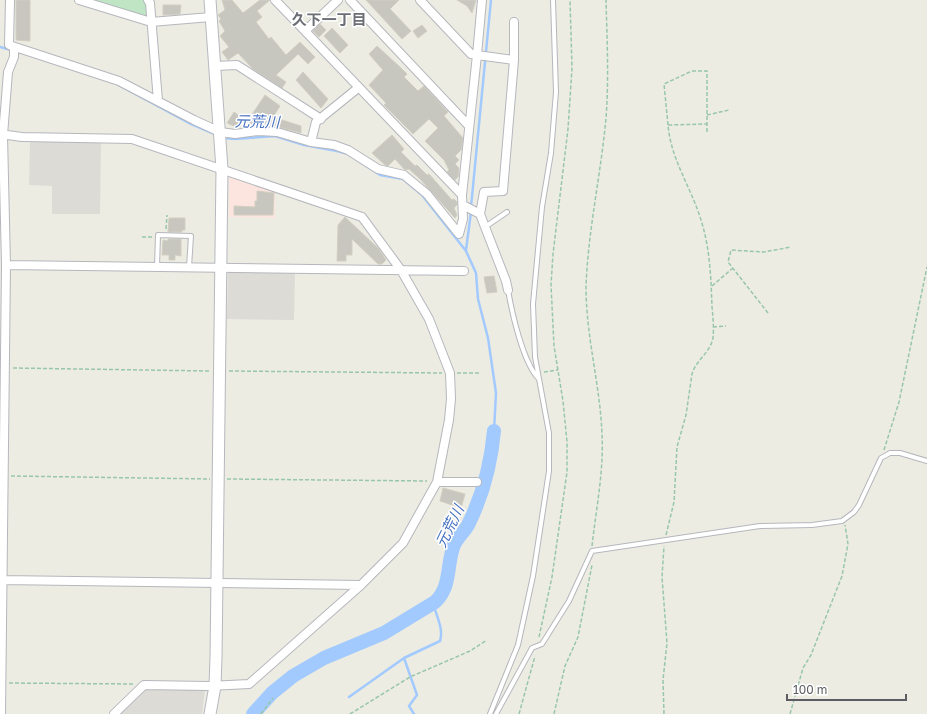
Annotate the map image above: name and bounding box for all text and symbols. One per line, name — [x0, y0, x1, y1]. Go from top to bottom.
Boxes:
district label: 久下一丁目 — [291, 10, 367, 28]
water label: 元荒川 — [234, 112, 282, 130]
water label: 元荒川 — [431, 500, 468, 550]
scale bar — [787, 676, 906, 702]
text: 100 m — [793, 682, 827, 697]

